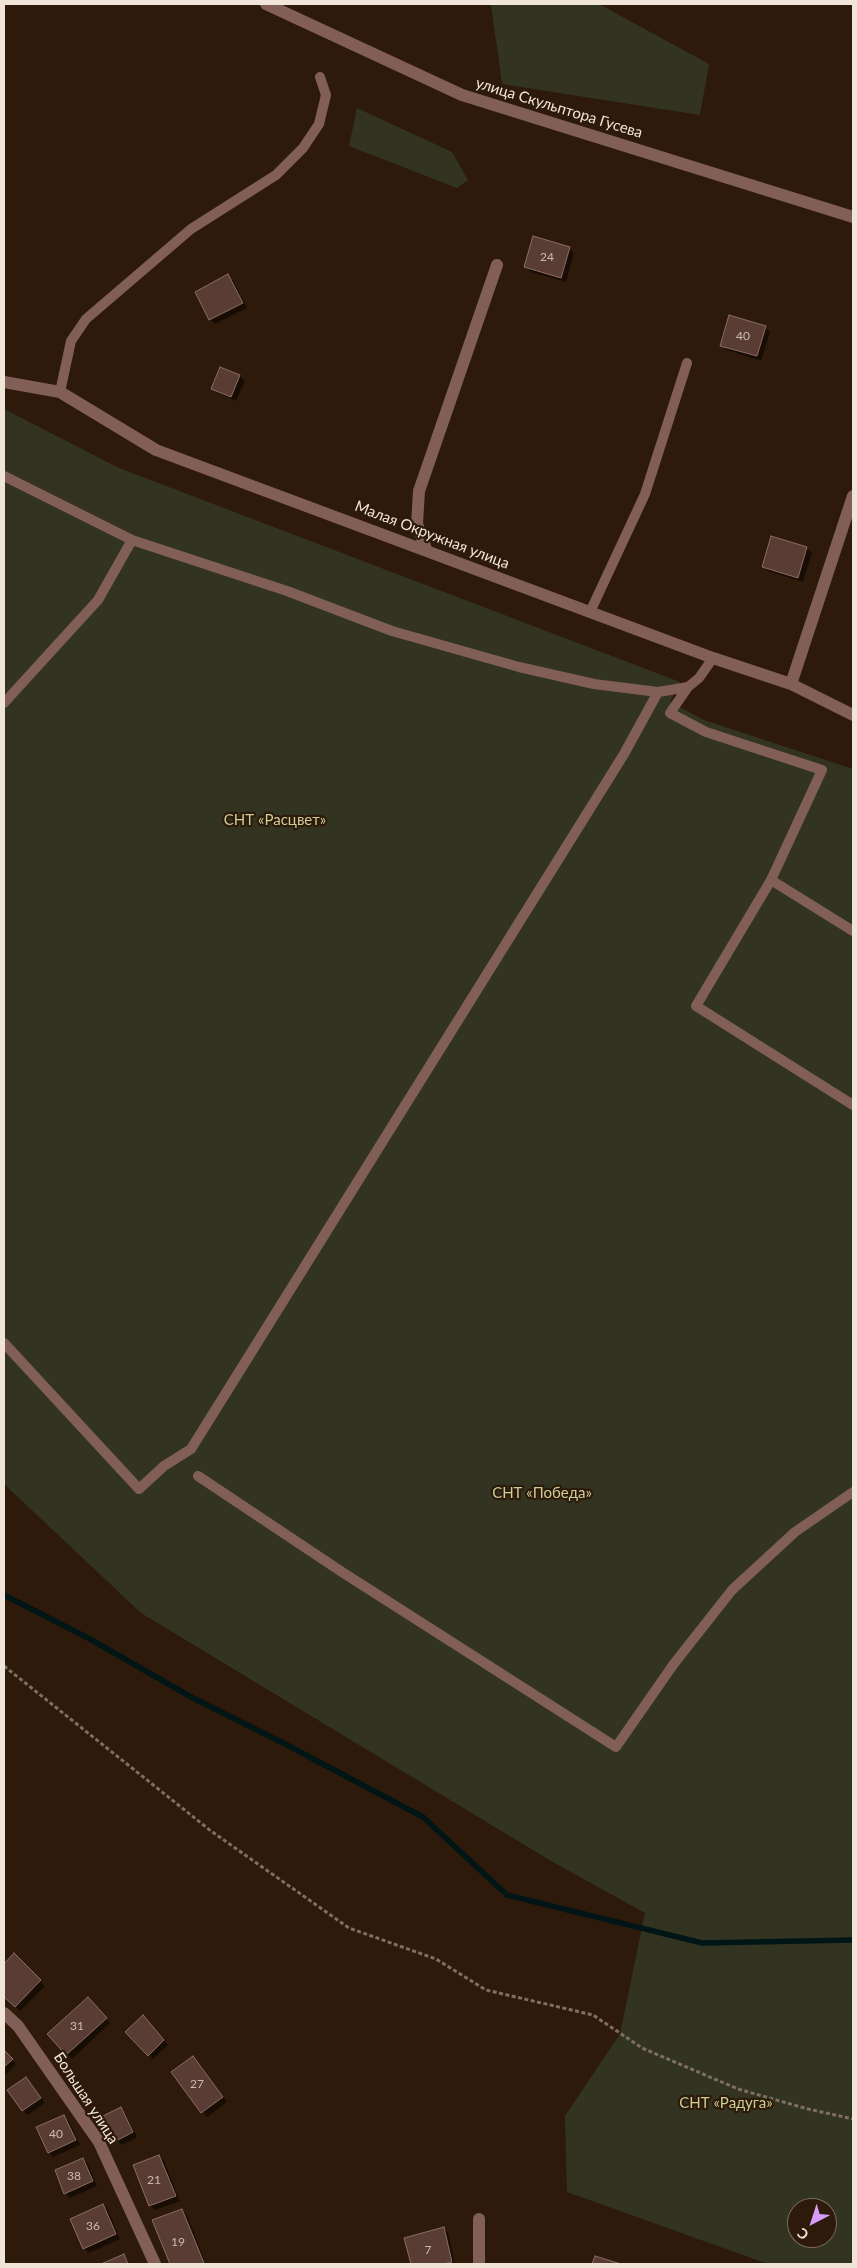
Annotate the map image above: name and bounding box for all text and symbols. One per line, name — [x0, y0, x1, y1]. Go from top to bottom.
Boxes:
street label: улица Скульптора Гусева — [473, 74, 645, 142]
house number: 24 — [540, 250, 554, 264]
house number: 40 — [736, 329, 750, 343]
street label: Малая Окружная улица — [352, 497, 512, 573]
park label: СНТ «Расцвет» — [224, 811, 326, 829]
park label: СНТ «Победа» — [492, 1484, 592, 1502]
house number: 31 — [70, 2019, 84, 2033]
street label: Большая улица — [50, 2049, 122, 2147]
house number: 27 — [190, 2077, 204, 2091]
park label: СНТ «Радуга» — [679, 2094, 773, 2112]
house number: 40 — [49, 2127, 63, 2141]
house number: 38 — [67, 2169, 81, 2183]
house number: 21 — [147, 2173, 161, 2187]
north arrow — [787, 2198, 837, 2248]
house number: 36 — [86, 2219, 100, 2233]
text: С — [794, 2225, 812, 2244]
house number: 19 — [171, 2235, 185, 2249]
house number: 7 — [425, 2243, 431, 2257]

